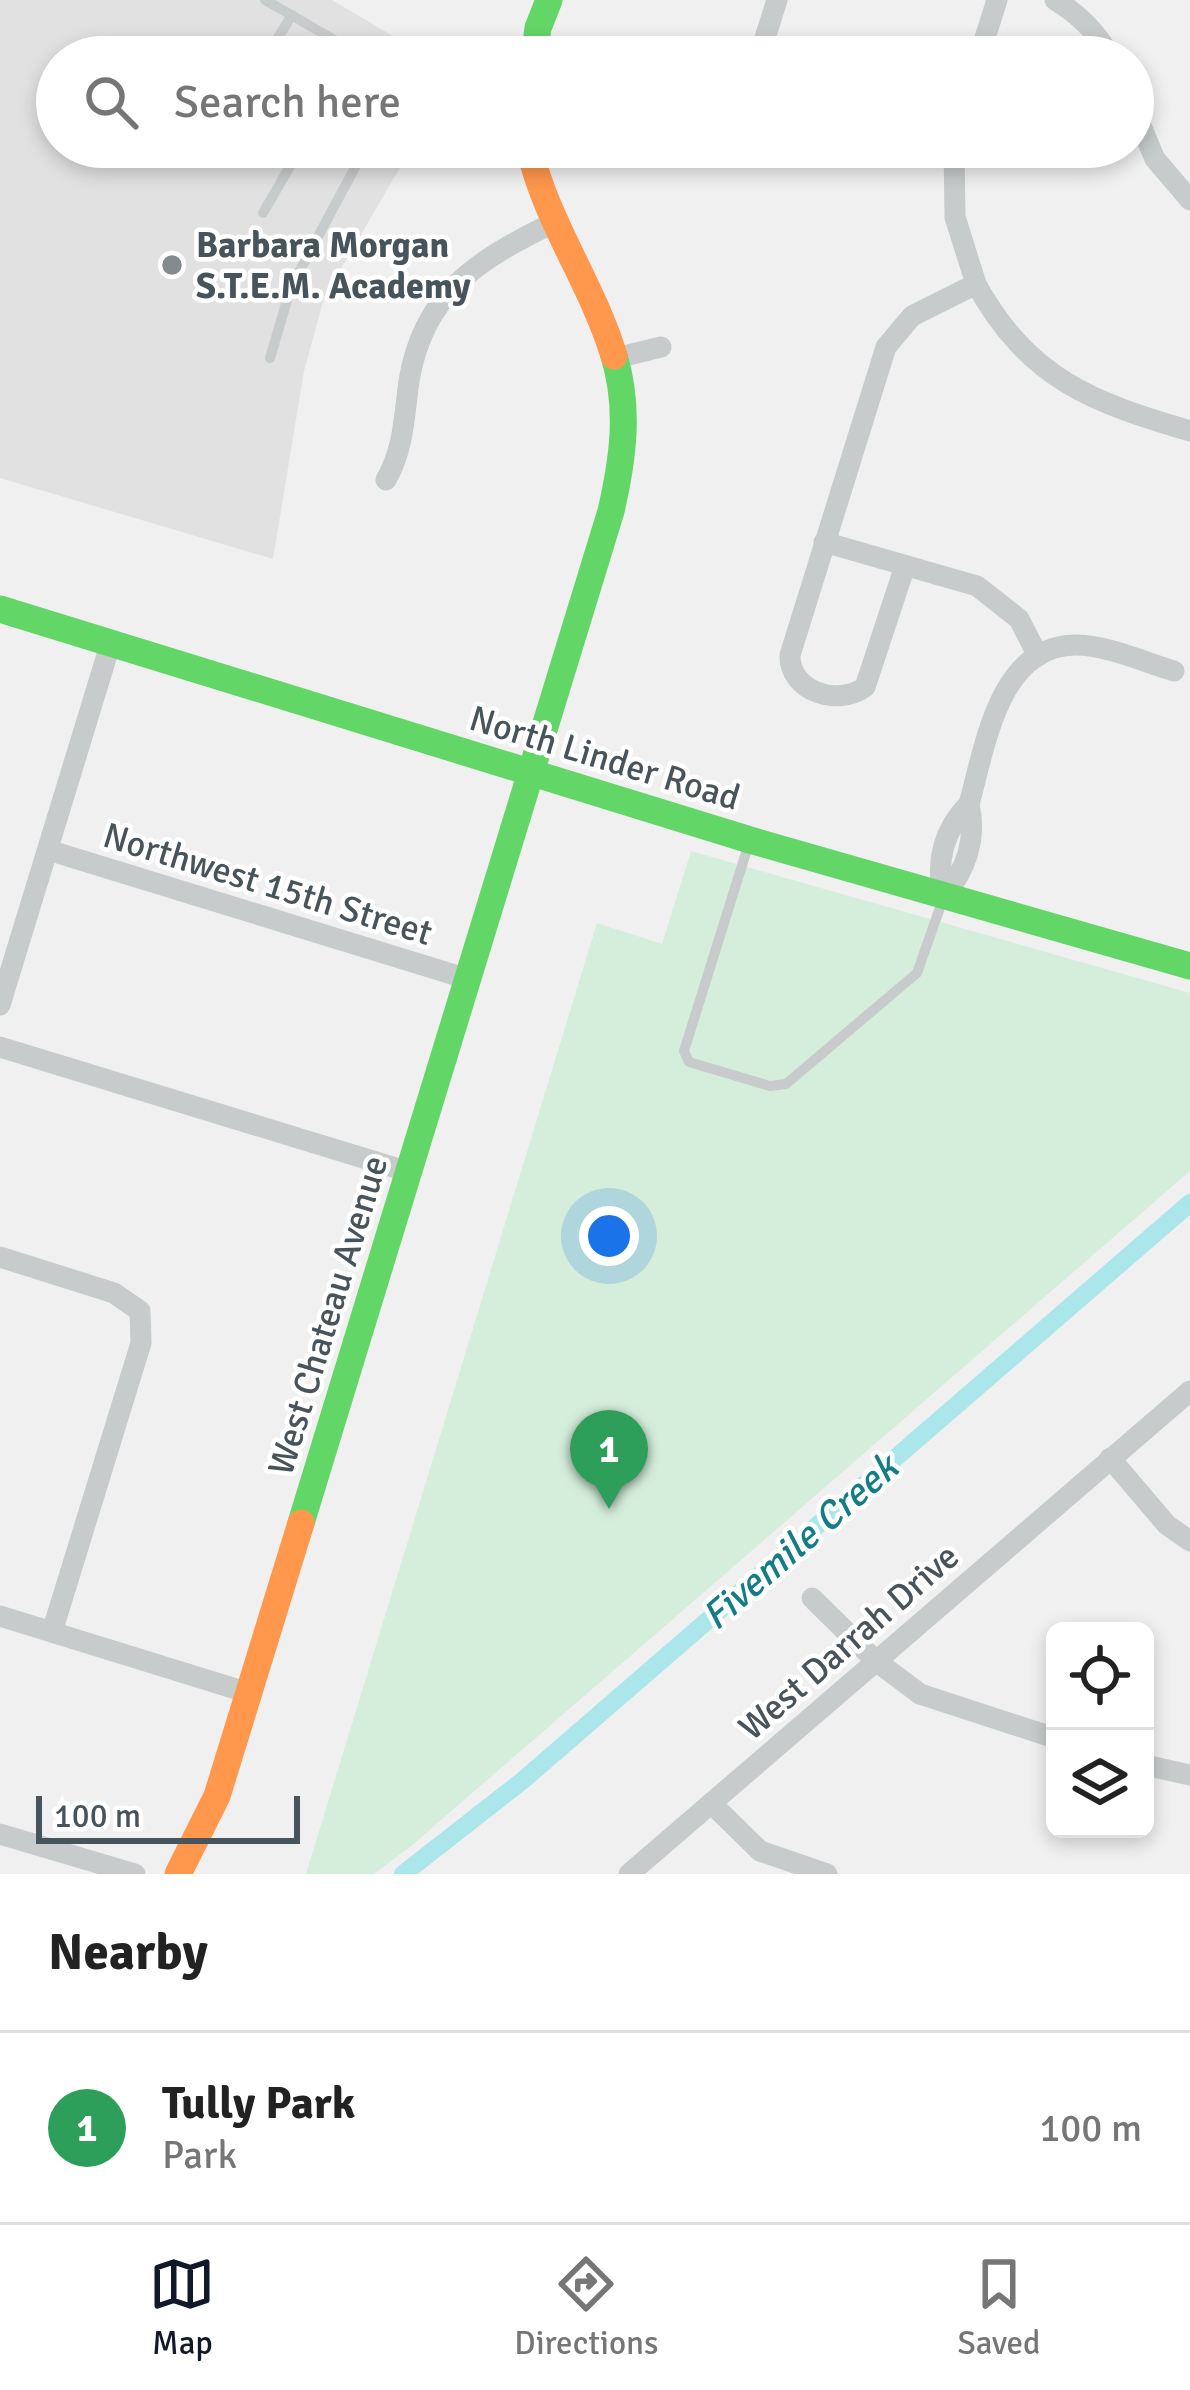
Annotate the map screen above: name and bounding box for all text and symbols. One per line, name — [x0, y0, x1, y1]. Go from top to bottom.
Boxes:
search box — [36, 36, 1154, 168]
icon: search — [78, 69, 144, 135]
text: Search here — [174, 75, 401, 130]
place label: Barbara Morgan S.T.E.M. Academy — [196, 223, 471, 309]
marker: Barbara Morgan S.T.E.M. Academy — [159, 252, 185, 278]
street label: North Linder Road — [464, 696, 745, 821]
street label: Northwest 15th Street — [98, 813, 437, 956]
street label: West Chateau Avenue — [258, 1150, 398, 1480]
your location — [579, 1206, 639, 1266]
pin: 1 — [570, 1410, 648, 1509]
water label: Fivemile Creek — [692, 1441, 910, 1640]
street label: West Darrah Drive — [730, 1534, 968, 1750]
map controls — [1046, 1622, 1154, 1838]
button: locate — [1046, 1622, 1154, 1730]
button: layers — [1046, 1730, 1154, 1838]
scale bar — [36, 1790, 300, 1843]
text: 100 m — [54, 1796, 141, 1837]
text: Nearby — [48, 1921, 208, 1984]
text: Tully Park — [162, 2076, 355, 2131]
text: 1 — [76, 2104, 98, 2152]
text: 100 m — [1039, 2104, 1142, 2152]
text: Park — [162, 2131, 237, 2179]
tab: Map — [149, 2251, 215, 2364]
tab: Directions — [514, 2251, 659, 2364]
tab: Saved — [957, 2251, 1041, 2364]

